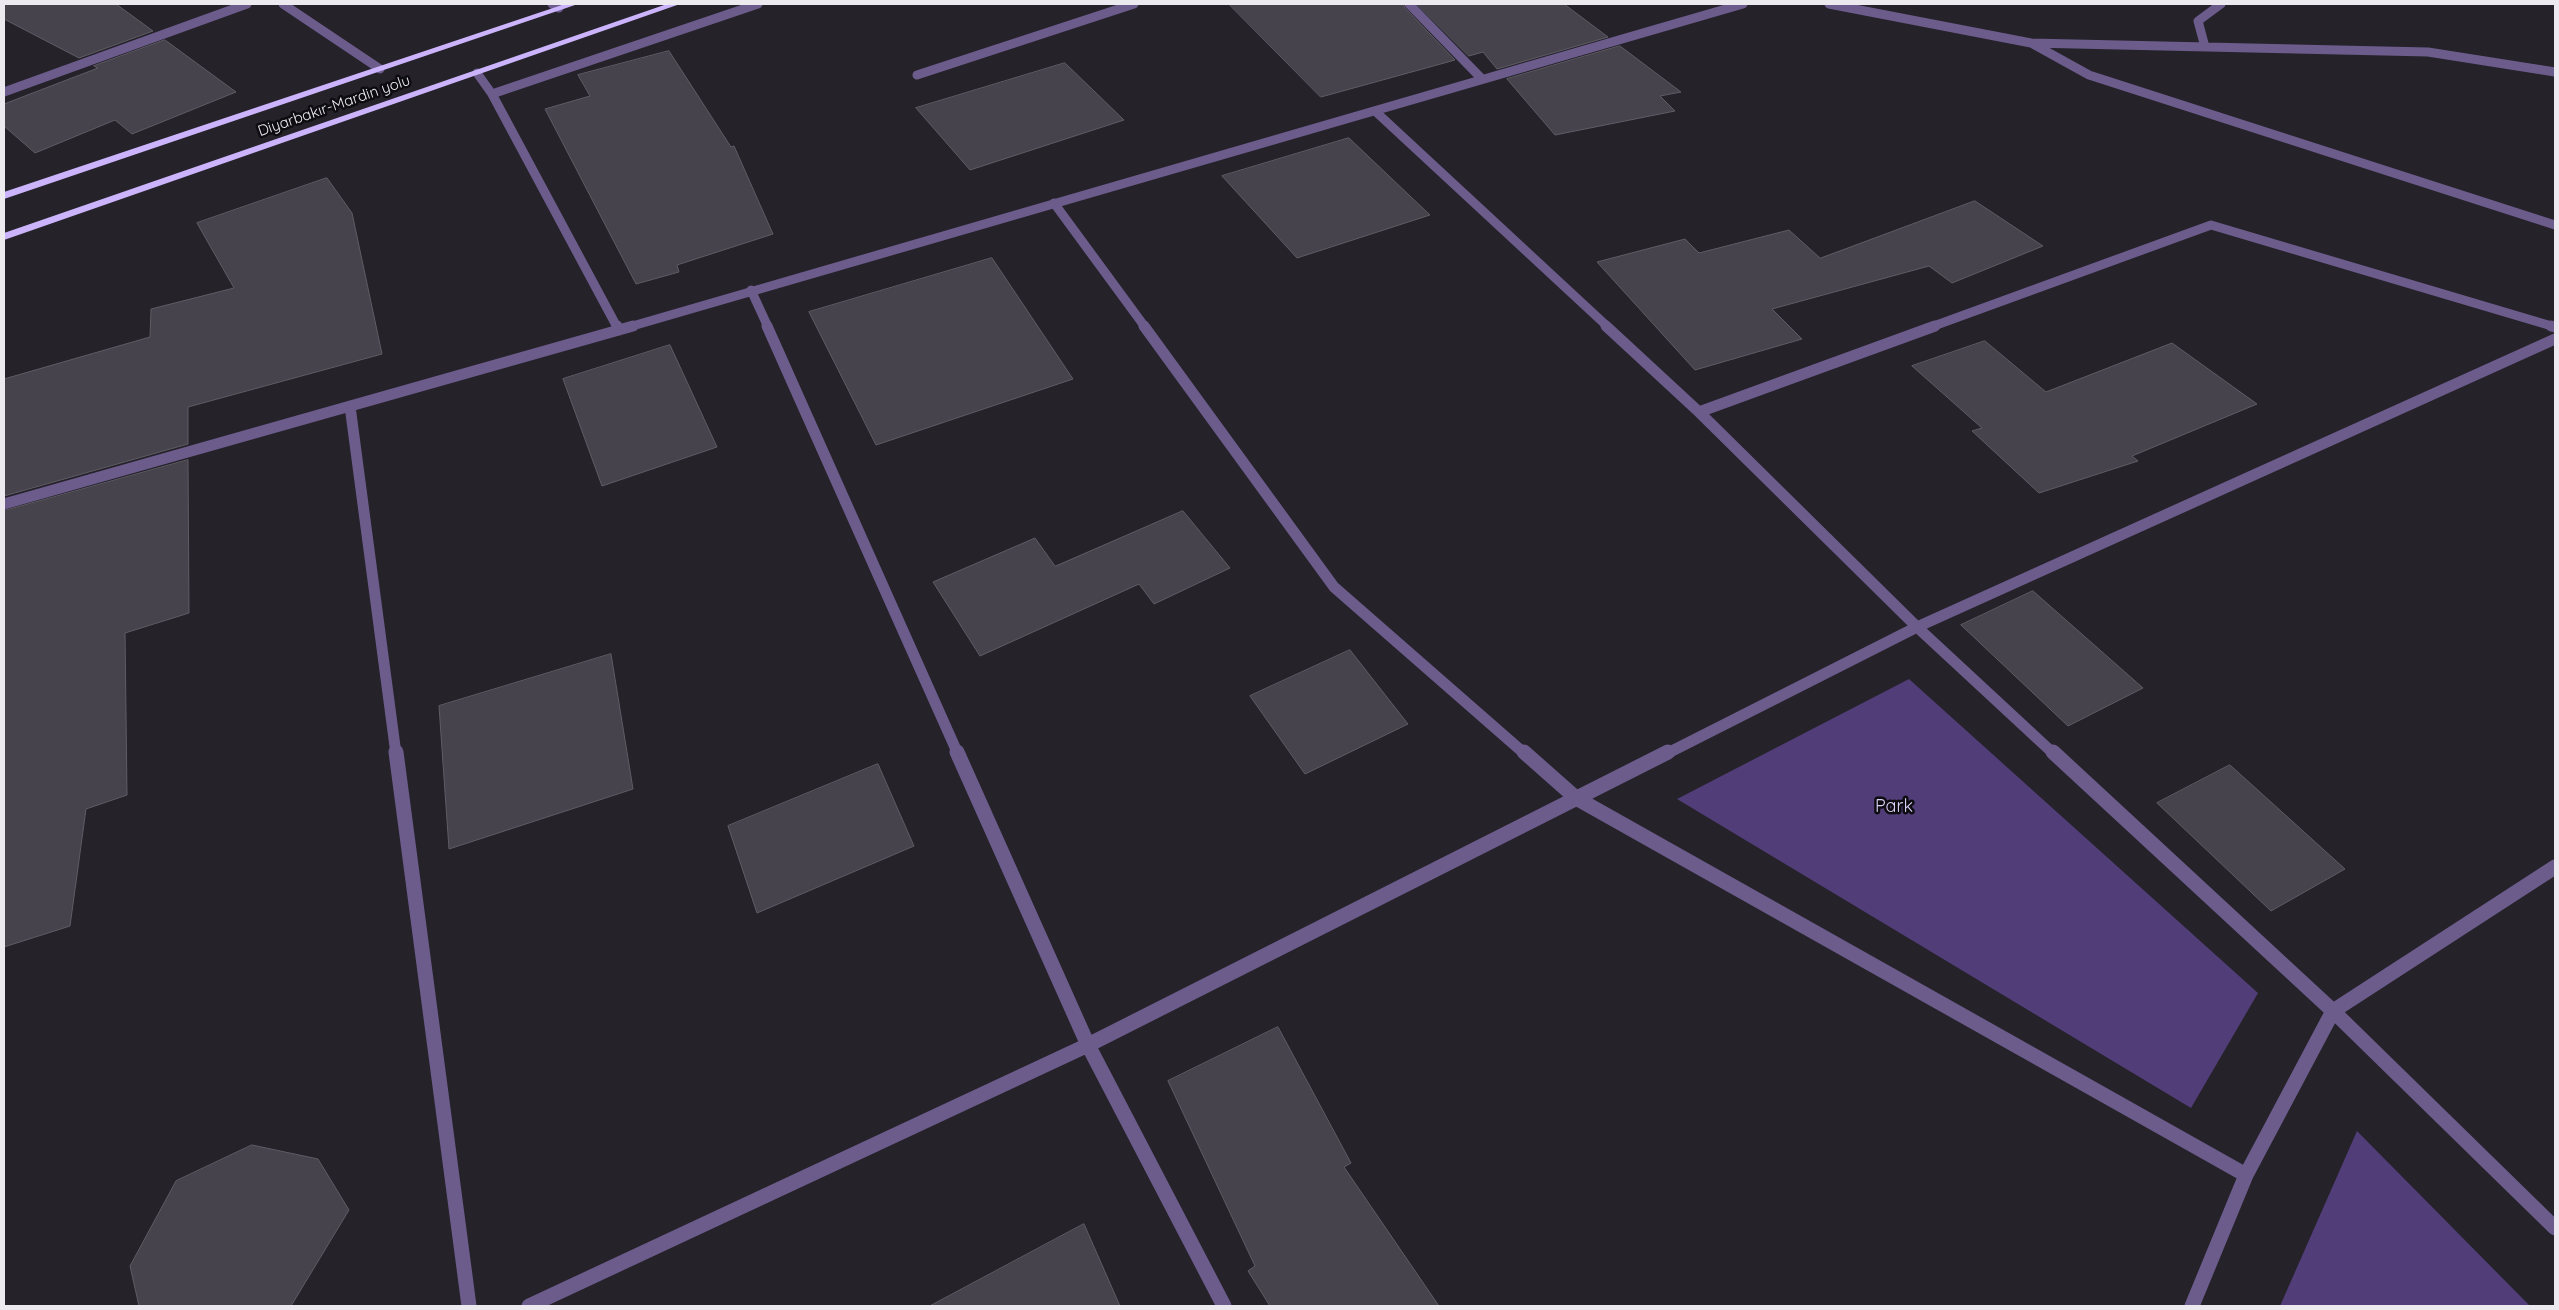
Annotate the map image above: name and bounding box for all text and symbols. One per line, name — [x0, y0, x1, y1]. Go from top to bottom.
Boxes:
street label: Diyarbakır-Mardin yolu — [256, 71, 412, 141]
park label: Park — [1875, 796, 1913, 818]

